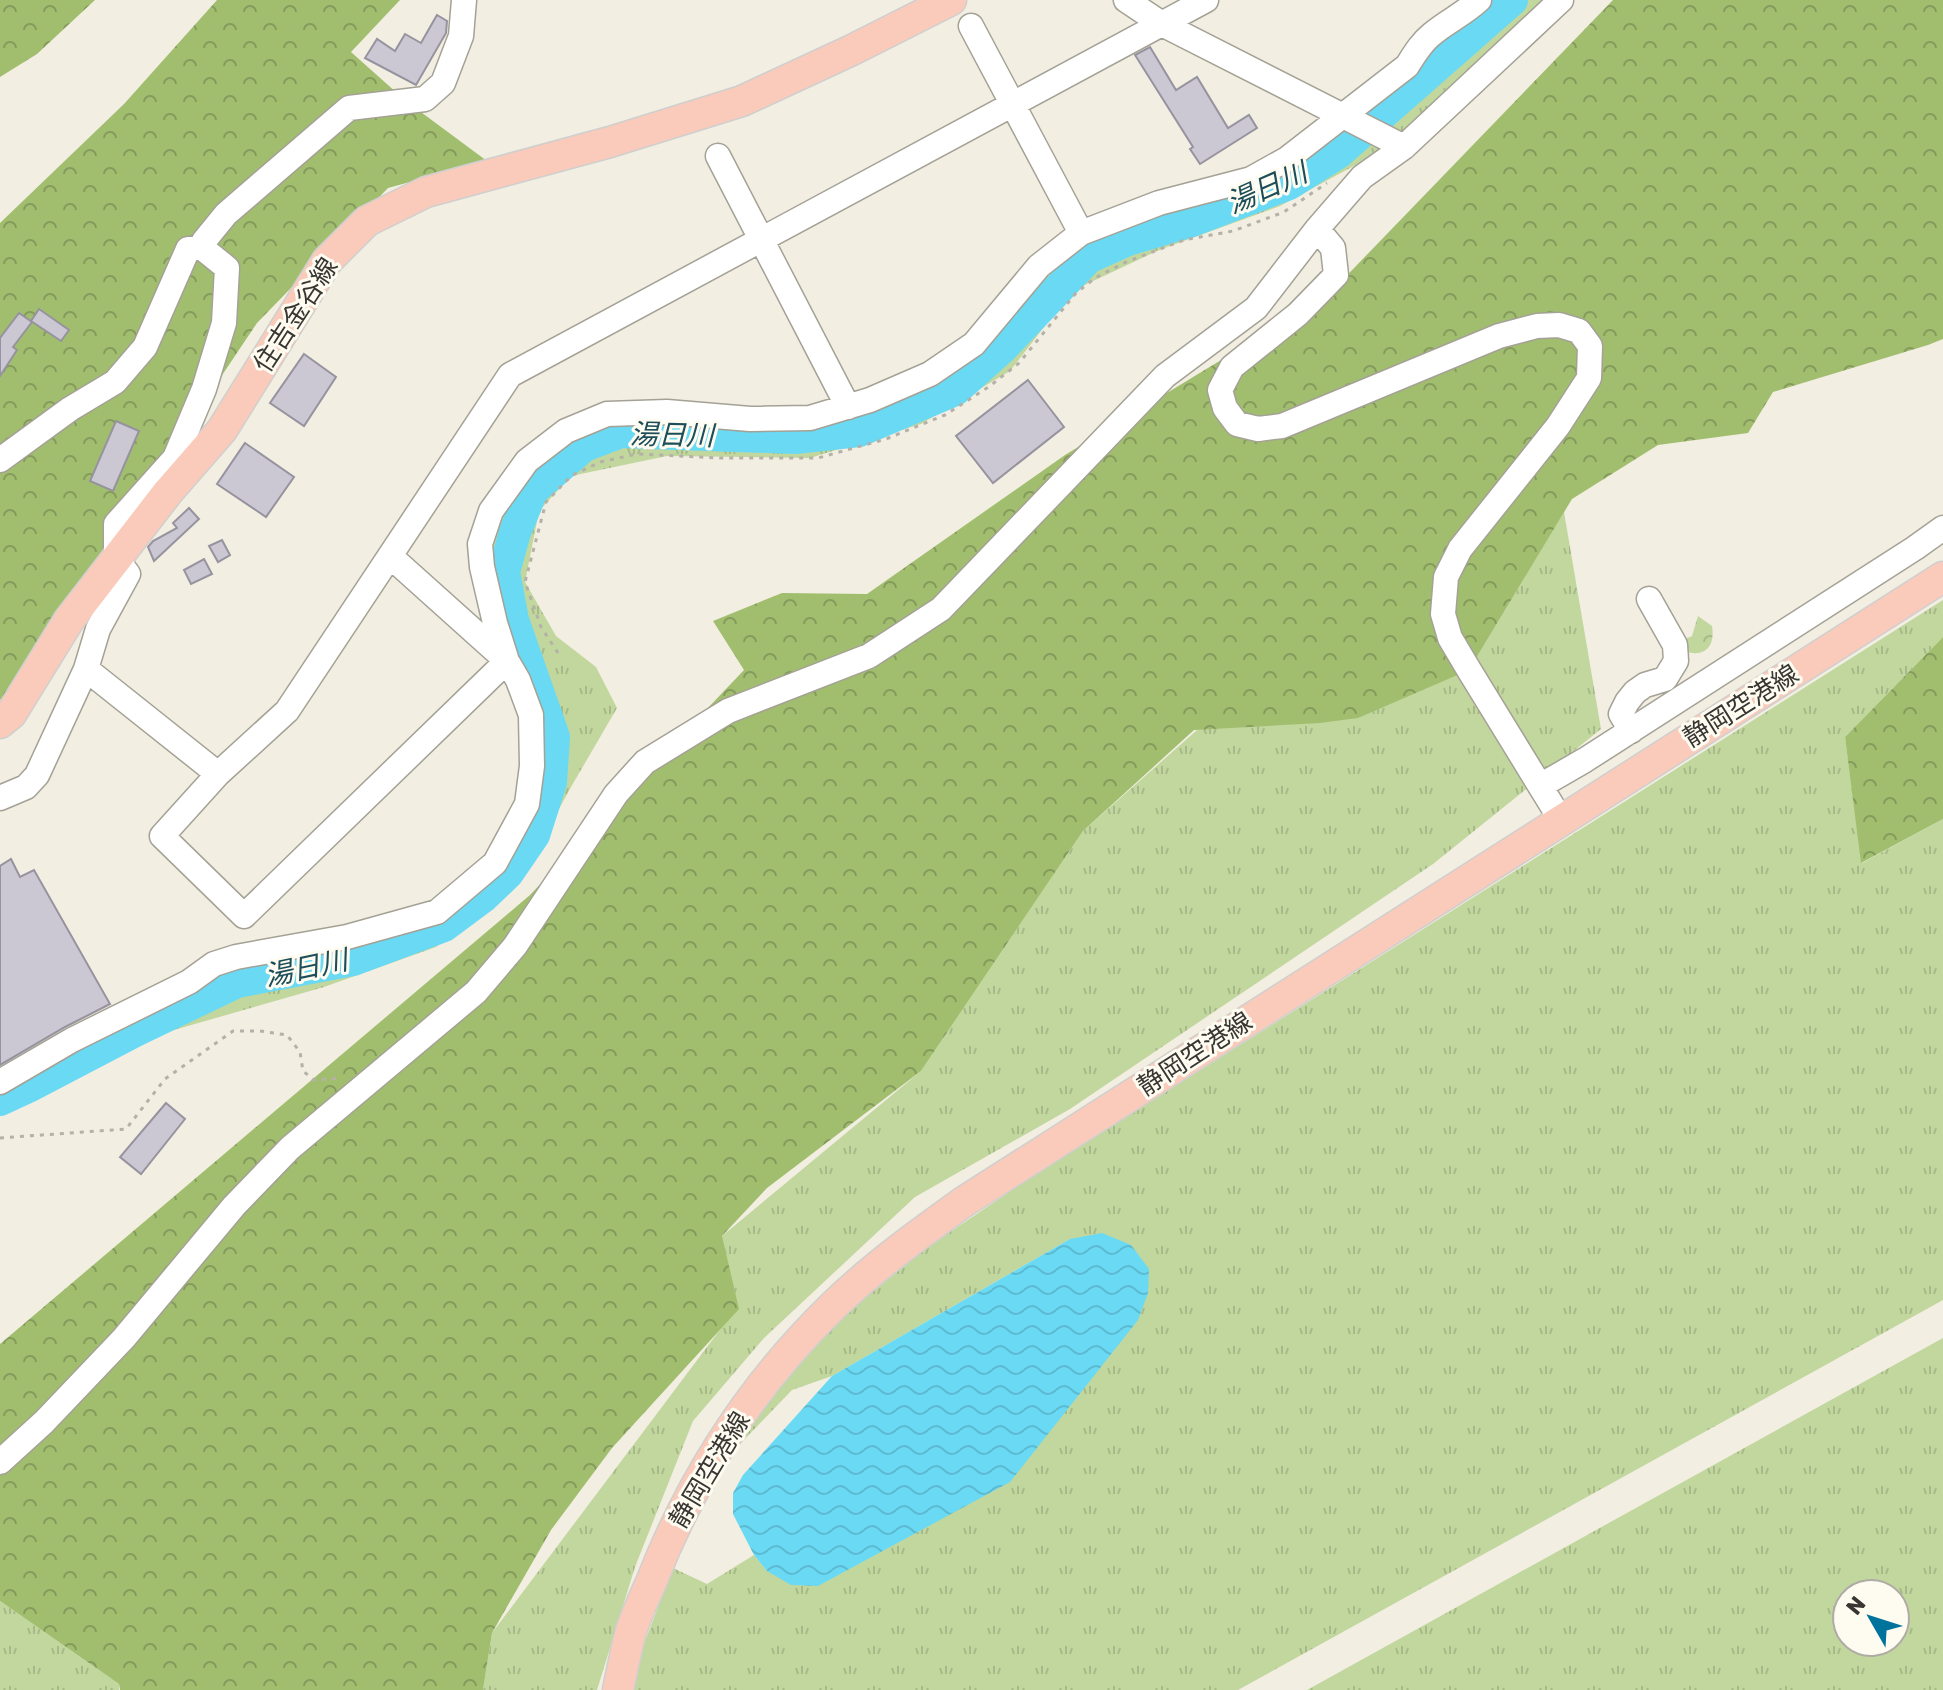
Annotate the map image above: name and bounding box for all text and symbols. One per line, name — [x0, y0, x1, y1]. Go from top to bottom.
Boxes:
water label: 湯日川 — [1222, 155, 1315, 220]
street label: 住吉金谷線 — [248, 252, 344, 378]
water label: 湯日川 — [630, 418, 717, 452]
street label: 静岡空港線 — [1678, 658, 1804, 754]
water label: 湯日川 — [261, 943, 353, 993]
street label: 静岡空港線 — [1132, 1006, 1258, 1102]
street label: 静岡空港線 — [663, 1406, 757, 1534]
north arrow — [1831, 1578, 1911, 1658]
text: N — [1840, 1591, 1871, 1620]

